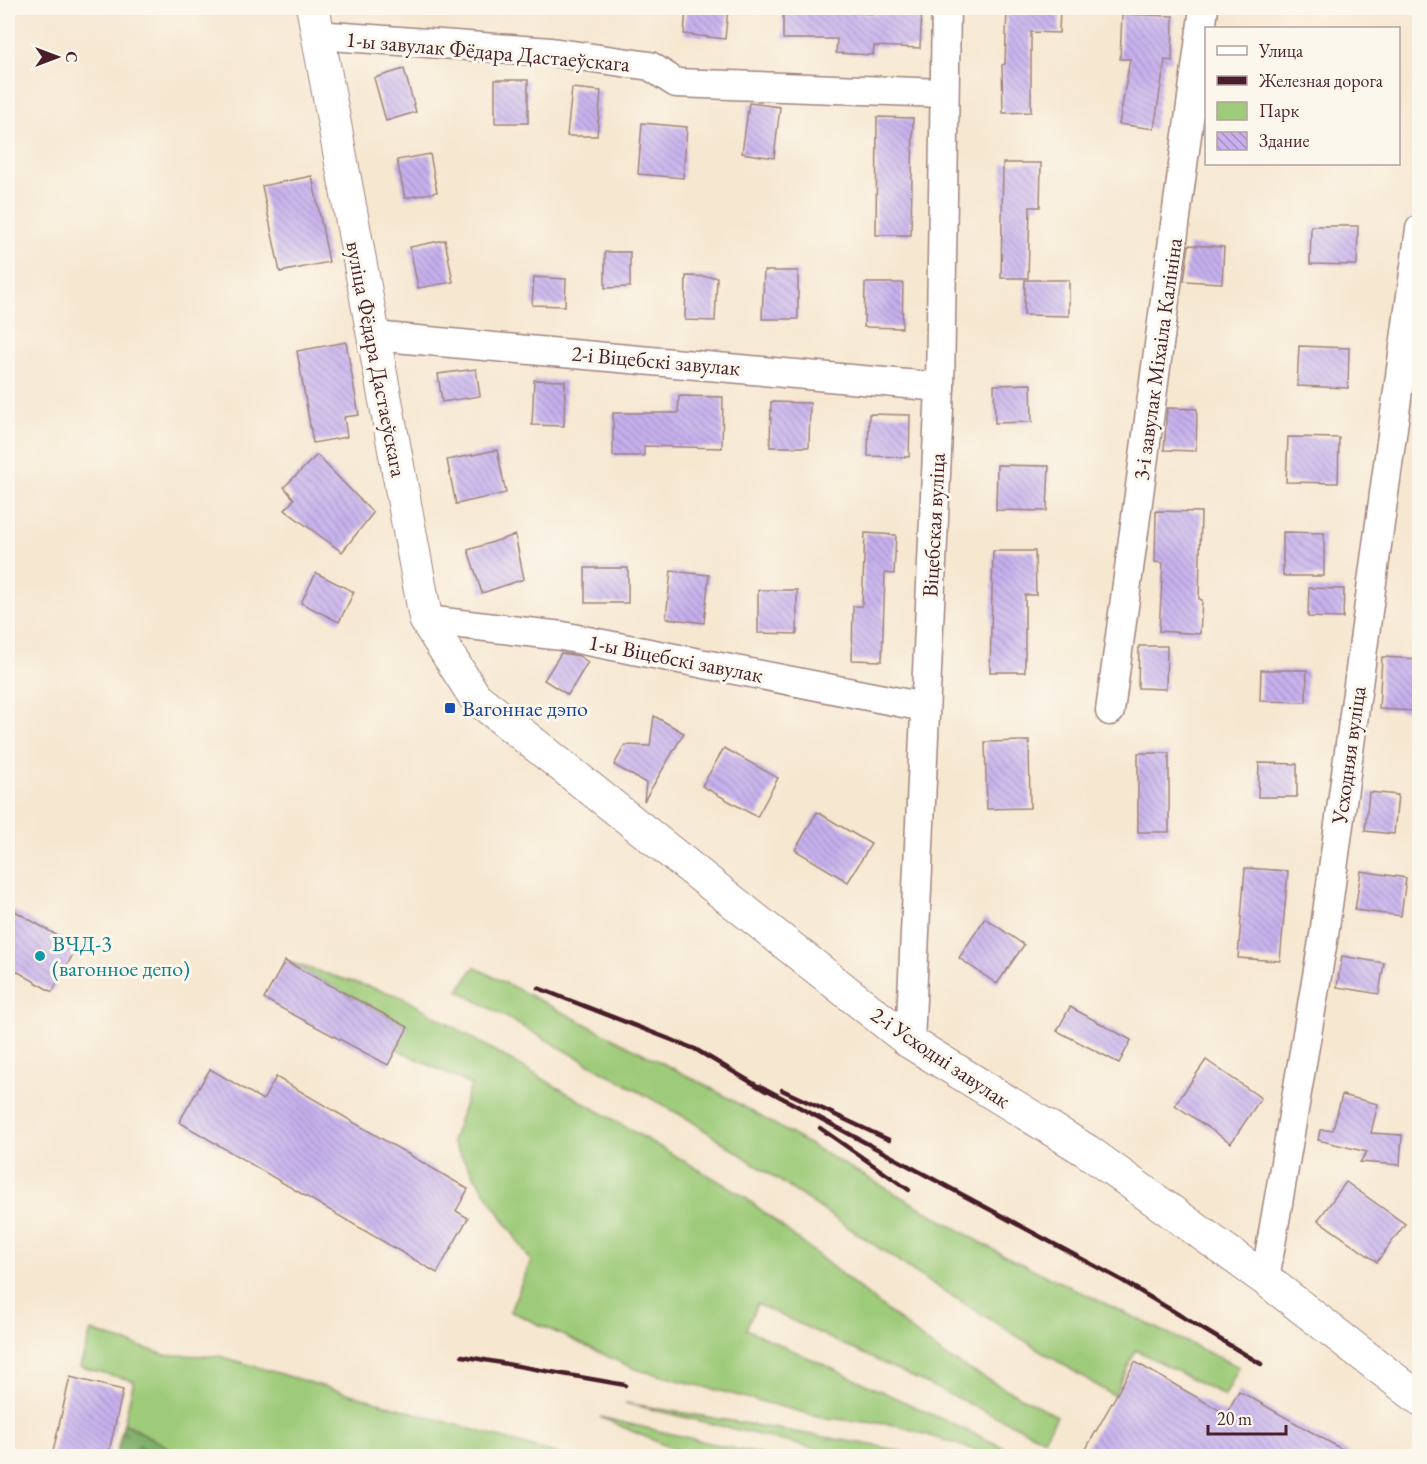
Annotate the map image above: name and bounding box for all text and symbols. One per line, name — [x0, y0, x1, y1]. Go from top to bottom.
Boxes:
street label: 1-ы завулак Фёдара Дастаеўскага — [345, 25, 631, 78]
north arrow — [27, 27, 87, 87]
legend — [1205, 27, 1400, 165]
text: Улица — [1258, 39, 1304, 62]
text: С — [61, 51, 82, 63]
text: Железная дорога — [1258, 69, 1384, 92]
text: Парк — [1259, 99, 1299, 122]
text: Здание — [1259, 129, 1309, 152]
street label: 3-і завулак Міхаіла Калініна — [1126, 236, 1189, 482]
street label: вуліца Фёдара Дастаеўскага — [339, 239, 414, 480]
street label: 2-і Віцебскі завулак — [570, 339, 742, 382]
street label: Віцебская вуліца — [915, 452, 952, 598]
street label: 1-ы Віцебскі завулак — [586, 627, 766, 690]
street label: Усходняя вуліца — [1324, 684, 1373, 827]
place label: Вагоннае дэпо — [462, 694, 588, 723]
marker: Вагоннае дэпо — [443, 701, 457, 715]
place label: ВЧД-3 (вагонное депо) — [52, 929, 190, 983]
marker: ВЧД-3 (вагонное депо) — [33, 949, 47, 963]
street label: 2-і Усходні завулак — [865, 1000, 1016, 1115]
scale bar — [1208, 1398, 1286, 1436]
text: 20 m — [1217, 1407, 1252, 1430]

